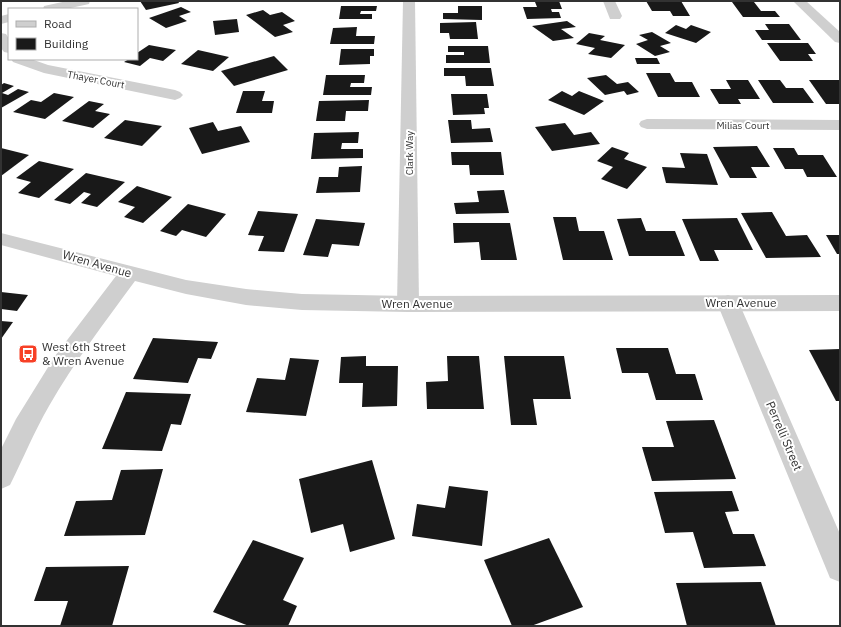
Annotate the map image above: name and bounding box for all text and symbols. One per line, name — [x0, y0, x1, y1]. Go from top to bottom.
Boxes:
legend — [8, 8, 138, 60]
text: Road — [44, 16, 72, 31]
text: Building — [44, 36, 89, 51]
street label: Thayer Court — [66, 68, 126, 91]
street label: Milias Court — [716, 119, 770, 132]
street label: Clark Way — [403, 131, 416, 175]
street label: Wren Avenue — [61, 246, 134, 281]
street label: Wren Avenue — [705, 295, 777, 310]
street label: Wren Avenue — [381, 296, 453, 311]
place label: West 6th Street & Wren Avenue — [42, 339, 126, 368]
bus stop icon: West 6th Street & Wren Avenue — [17, 343, 39, 365]
street label: Perrelli Street — [763, 399, 806, 473]

